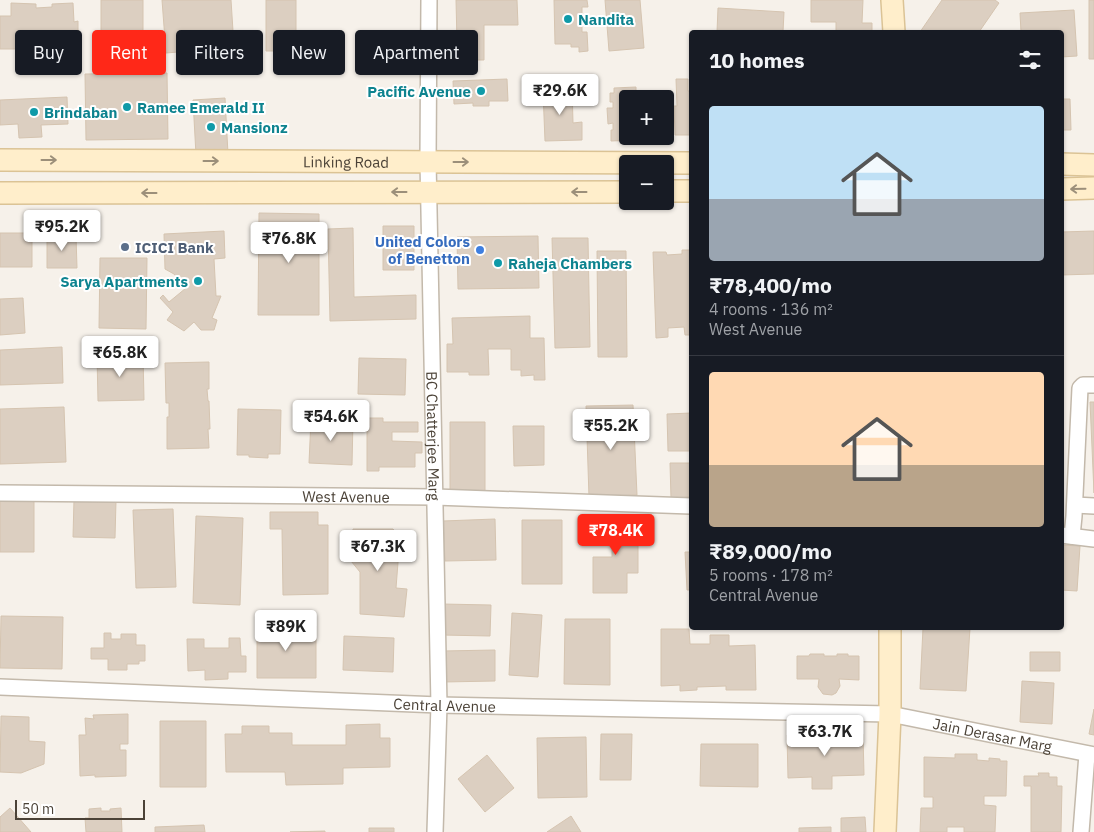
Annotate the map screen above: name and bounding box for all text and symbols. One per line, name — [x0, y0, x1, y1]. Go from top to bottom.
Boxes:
place label: Nandita — [578, 10, 634, 29]
marker: Nandita — [562, 13, 574, 25]
chip: Buy — [15, 30, 82, 75]
chip: Rent — [92, 30, 166, 75]
chip: Filters — [176, 30, 263, 75]
chip: New — [273, 30, 345, 75]
chip: Apartment — [355, 30, 478, 75]
text: 10 homes — [709, 46, 805, 74]
icon: filters — [1016, 46, 1044, 74]
pin: ₹29.6K — [519, 74, 601, 116]
text: ₹29.6K — [533, 80, 587, 100]
place label: Pacific Avenue — [367, 82, 471, 101]
marker: Pacific Avenue — [475, 85, 487, 97]
map controls — [619, 90, 674, 210]
button: + — [619, 90, 674, 145]
place label: Ramee Emerald II — [137, 98, 265, 117]
marker: Ramee Emerald II — [121, 101, 133, 113]
place label: Brindaban — [44, 103, 118, 122]
marker: Brindaban — [28, 106, 40, 118]
place label: Mansionz — [221, 118, 288, 137]
marker: Mansionz — [205, 121, 217, 133]
icon: home — [832, 139, 922, 229]
street label: Linking Road — [303, 152, 389, 171]
button: − — [619, 155, 674, 210]
one-way arrow — [40, 156, 56, 165]
one-way arrow — [202, 156, 219, 166]
one-way arrow — [452, 157, 469, 167]
one-way arrow — [1070, 184, 1086, 194]
one-way arrow — [391, 187, 408, 197]
one-way arrow — [571, 187, 588, 197]
one-way arrow — [141, 188, 158, 198]
pin: ₹95.2K — [21, 210, 103, 252]
text: ₹95.2K — [35, 216, 89, 236]
pin: ₹76.8K — [248, 222, 330, 264]
text: ₹76.8K — [262, 228, 316, 248]
place label: United Colors of Benetton — [375, 232, 470, 268]
place label: ICICI Bank — [135, 238, 214, 257]
marker: ICICI Bank — [119, 241, 131, 253]
marker: United Colors of Benetton — [474, 244, 486, 256]
place label: Raheja Chambers — [508, 254, 632, 273]
marker: Raheja Chambers — [492, 257, 504, 269]
text: ₹78,400/mo — [709, 271, 832, 299]
place label: Sarya Apartments — [60, 272, 188, 291]
marker: Sarya Apartments — [192, 275, 204, 287]
text: 4 rooms · 136 m² — [709, 299, 833, 319]
text: West Avenue — [709, 319, 802, 339]
pin: ₹65.8K — [79, 336, 161, 378]
text: ₹65.8K — [93, 342, 147, 362]
street label: BC Chatterjee Marg — [423, 371, 444, 501]
pin: ₹54.6K — [290, 400, 372, 442]
icon: home — [832, 404, 922, 494]
text: ₹54.6K — [304, 406, 358, 426]
pin: ₹55.2K — [570, 408, 652, 451]
text: ₹55.2K — [584, 415, 638, 435]
street label: West Avenue — [302, 486, 390, 506]
pin: ₹78.4K — [575, 514, 657, 556]
text: ₹78.4K — [589, 520, 643, 540]
pin: ₹67.3K — [337, 530, 419, 572]
text: ₹67.3K — [351, 536, 405, 556]
text: ₹89,000/mo — [709, 537, 832, 565]
text: 5 rooms · 178 m² — [709, 565, 833, 585]
text: Central Avenue — [709, 585, 818, 605]
pin: ₹89K — [256, 610, 316, 652]
text: ₹89K — [266, 616, 306, 636]
street label: Central Avenue — [393, 694, 496, 716]
street label: Jain Derasar Marg — [931, 713, 1054, 756]
pin: ₹63.7K — [784, 714, 866, 757]
text: ₹63.7K — [798, 721, 852, 741]
scale bar — [15, 797, 145, 820]
text: 50 m — [22, 800, 54, 818]

